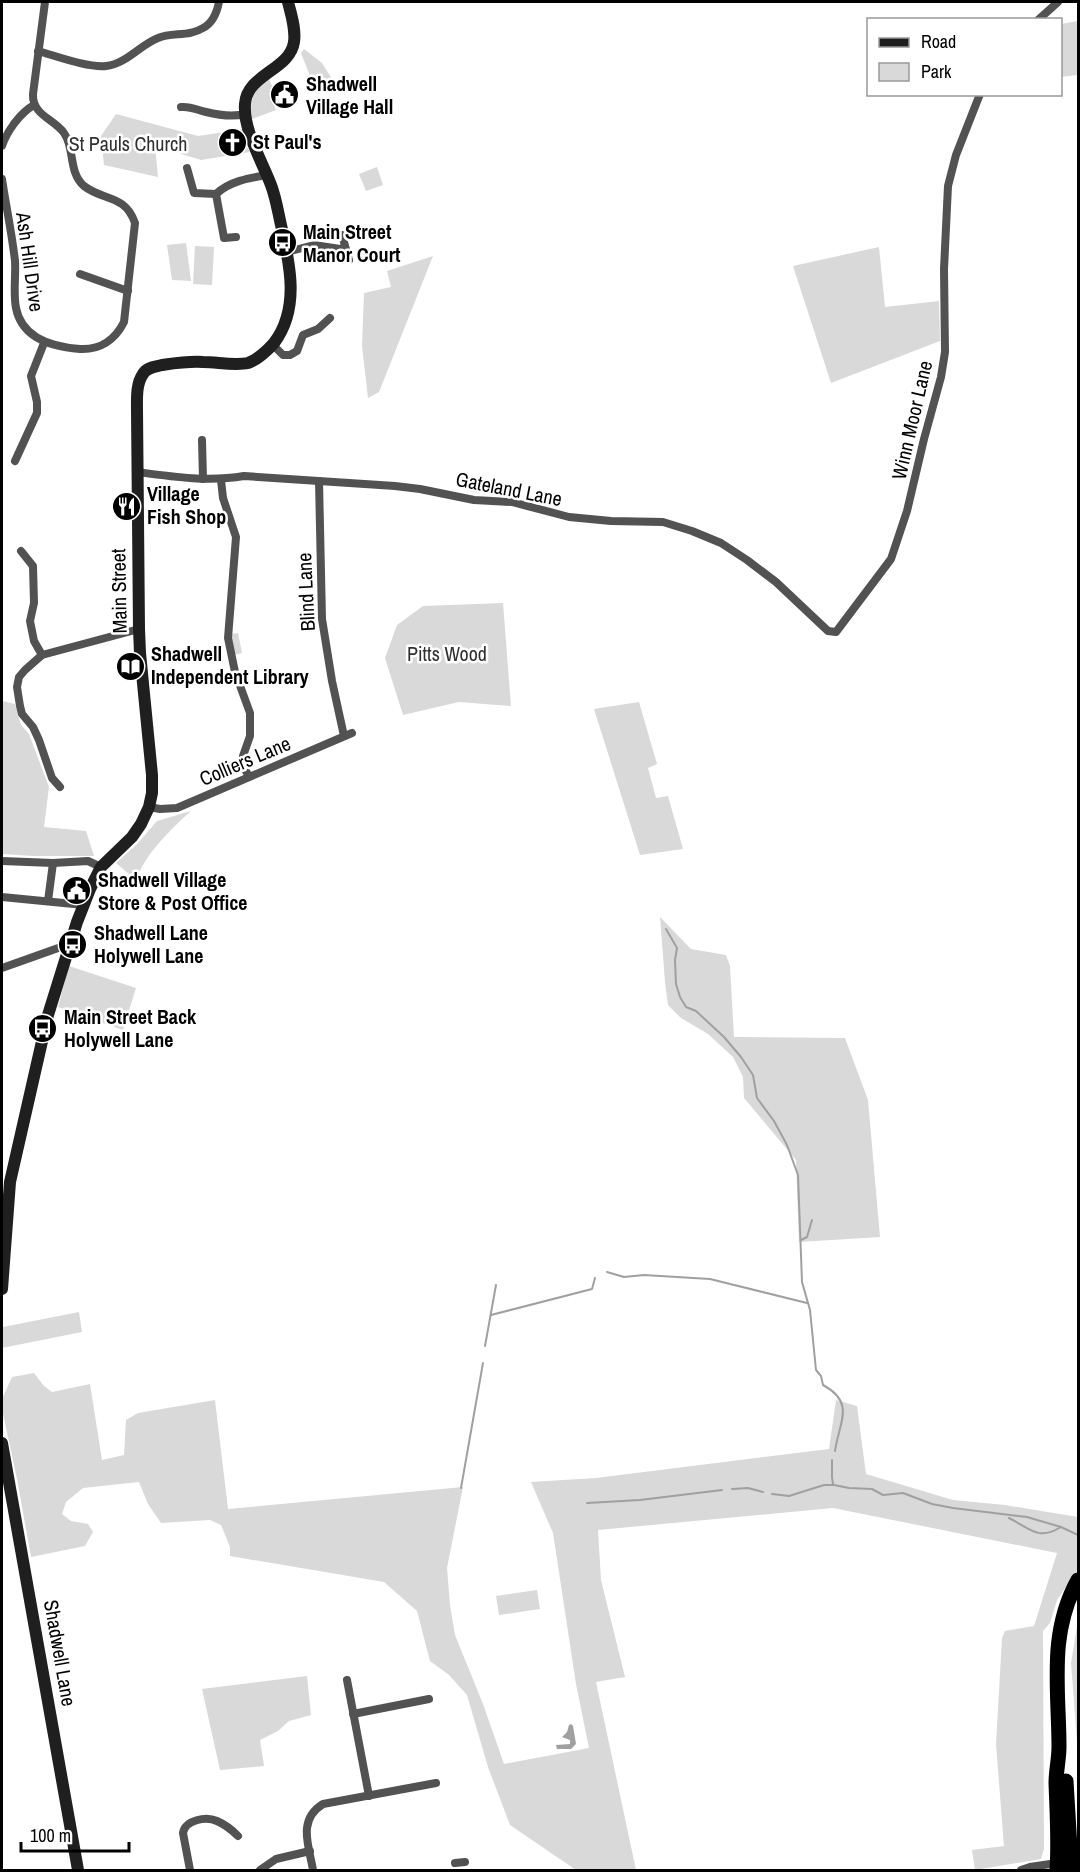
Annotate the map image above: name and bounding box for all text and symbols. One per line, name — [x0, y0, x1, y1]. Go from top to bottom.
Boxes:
legend — [867, 18, 1062, 96]
text: Road — [921, 29, 956, 54]
text: Park — [921, 59, 952, 84]
place label: Shadwell Village Hall — [306, 70, 393, 120]
public building icon: Shadwell Village Hall — [269, 79, 301, 111]
church icon: St Paul's — [216, 126, 248, 158]
place label: St Paul's — [253, 128, 322, 155]
park label: St Pauls Church — [69, 130, 187, 157]
street label: Ash Hill Drive — [10, 209, 51, 313]
place label: Main Street Manor Court — [303, 218, 401, 268]
bus stop icon: Main Street Manor Court — [266, 227, 298, 259]
street label: Winn Moor Lane — [885, 358, 938, 482]
street label: Gateland Lane — [454, 465, 564, 512]
place label: Village Fish Shop — [147, 480, 226, 530]
restaurant icon: Village Fish Shop — [110, 490, 142, 522]
street label: Main Street — [104, 548, 133, 634]
street label: Blind Lane — [290, 552, 321, 632]
place label: Shadwell Independent Library — [151, 640, 310, 690]
park label: Pitts Wood — [407, 640, 487, 667]
library icon: Shadwell Independent Library — [114, 650, 146, 682]
street label: Colliers Lane — [195, 729, 295, 792]
place label: Shadwell Village Store & Post Office — [98, 866, 247, 916]
public building icon: Shadwell Village Store & Post Office — [61, 875, 93, 907]
place label: Shadwell Lane Holywell Lane — [94, 919, 208, 969]
bus stop icon: Shadwell Lane Holywell Lane — [57, 928, 89, 960]
place label: Main Street Back Holywell Lane — [64, 1003, 197, 1053]
bus stop icon: Main Street Back Holywell Lane — [27, 1012, 59, 1044]
street label: Shadwell Lane — [38, 1598, 83, 1708]
scale bar — [21, 1815, 129, 1853]
text: 100 m — [30, 1823, 71, 1848]

